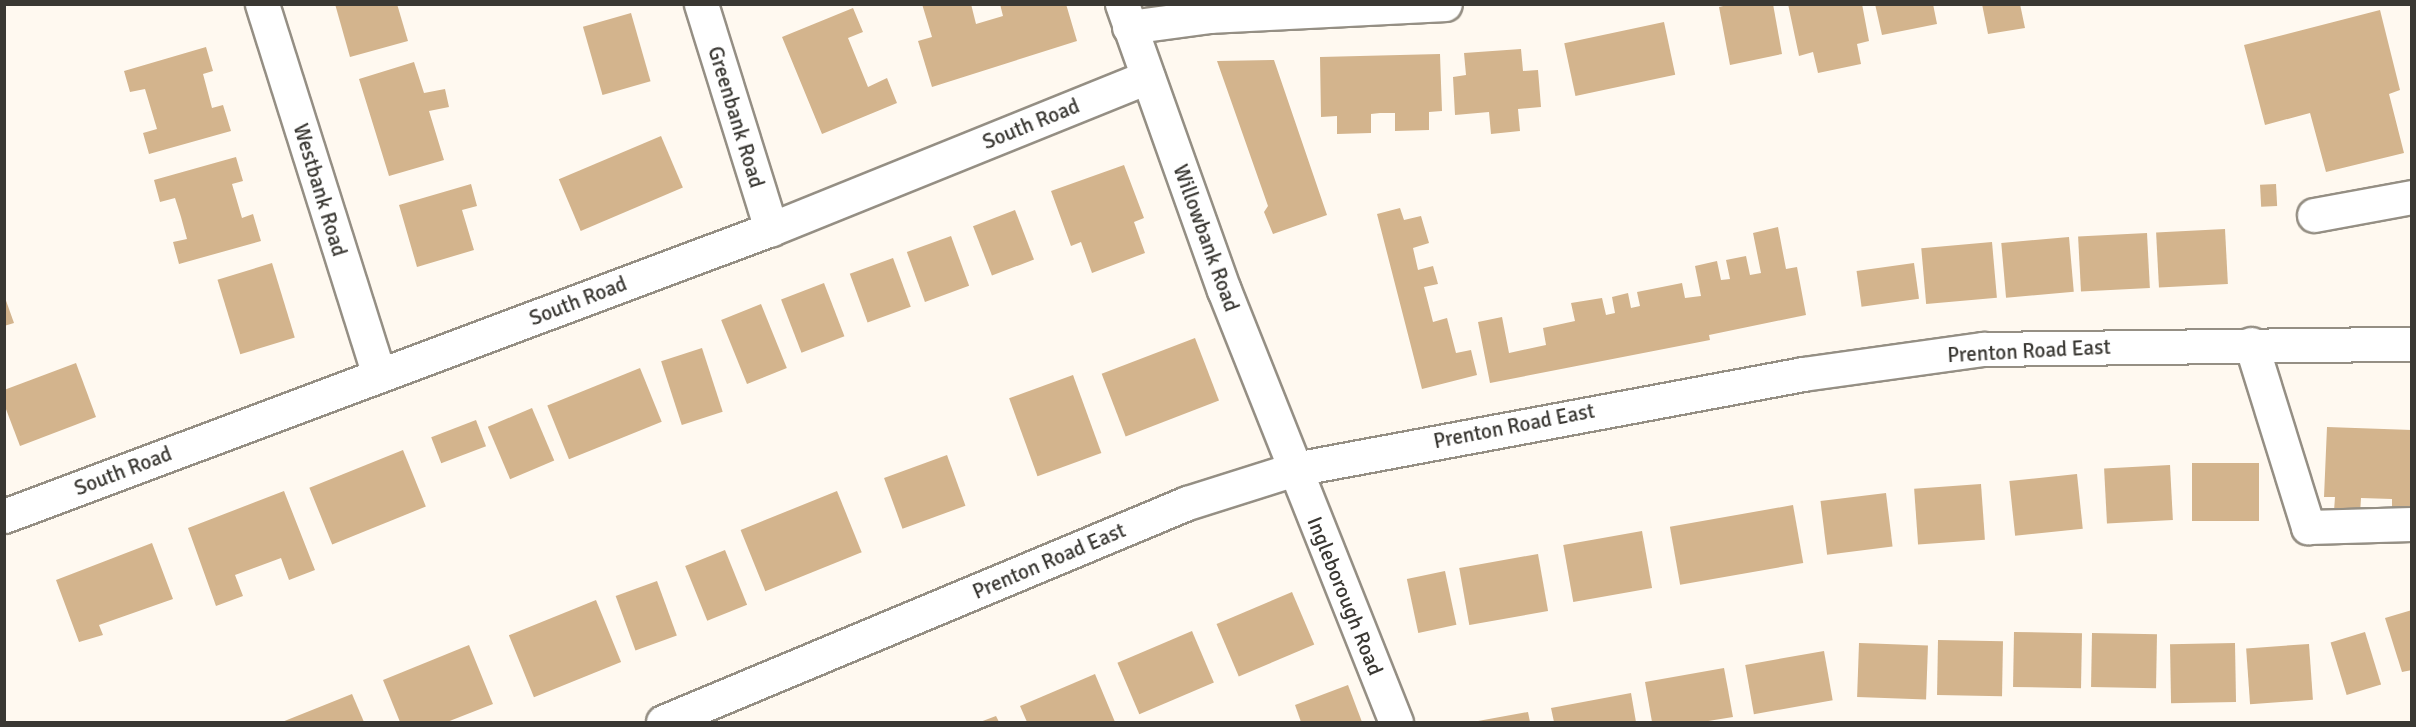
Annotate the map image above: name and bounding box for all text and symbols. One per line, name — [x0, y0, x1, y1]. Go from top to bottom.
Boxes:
street label: Greenbank Road — [703, 43, 769, 191]
street label: South Road — [979, 93, 1083, 155]
street label: Westbank Road — [288, 121, 352, 259]
street label: Willowbank Road — [1168, 161, 1244, 315]
street label: South Road — [526, 271, 630, 331]
street label: Prenton Road East — [1947, 334, 2111, 368]
street label: Prenton Road East — [1431, 398, 1597, 454]
street label: South Road — [71, 441, 175, 501]
street label: Ingleborough Road — [1302, 513, 1388, 679]
street label: Prenton Road East — [969, 517, 1129, 605]

